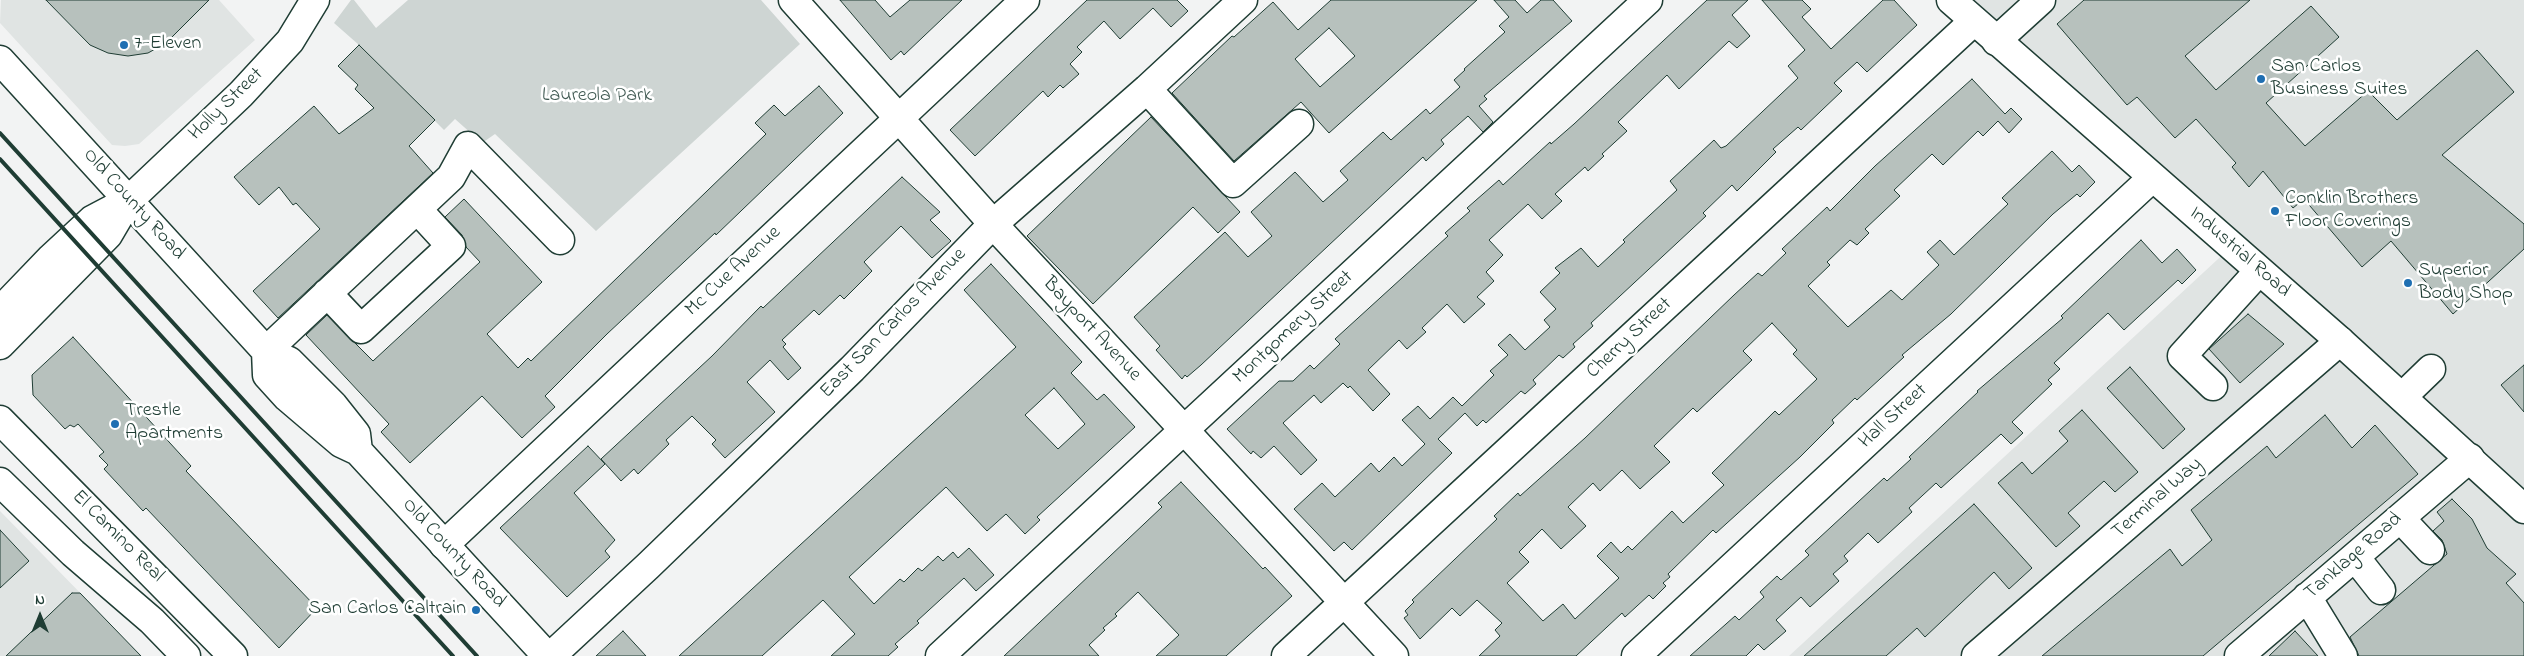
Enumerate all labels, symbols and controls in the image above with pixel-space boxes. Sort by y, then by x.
place label: 7-Eleven [134,33,201,57]
marker: 7-Eleven [118,39,130,51]
place label: San Carlos Business Suites [2271,56,2407,103]
street label: Holly Street [185,63,269,147]
marker: San Carlos Business Suites [2255,73,2267,85]
park label: Laureola Park [542,85,652,109]
street label: Old County Road [77,144,189,266]
place label: Conklin Brothers Floor Coverings [2285,188,2418,235]
street label: Industrial Road [2183,202,2295,304]
marker: Conklin Brothers Floor Coverings [2269,205,2281,217]
street label: Mc Cue Avenue [681,222,787,322]
street label: East San Carlos Avenue [816,244,972,404]
place label: Superior Body Shop [2418,260,2513,307]
street label: Montgomery Street [1229,266,1359,390]
street label: Bayport Avenue [1036,273,1146,387]
marker: Superior Body Shop [2402,277,2414,289]
street label: Cherry Street [1582,293,1678,385]
street label: Hall Street [1855,379,1933,455]
place label: Trestle Apartments [125,400,223,447]
marker: Trestle Apartments [109,418,121,430]
street label: Terminal Way [2108,453,2208,545]
street label: El Camino Real [66,486,168,588]
street label: Old County Road [396,494,510,614]
street label: Tanklage Road [2300,508,2408,606]
text: N [35,590,45,611]
north arrow [15,591,65,641]
place label: San Carlos Caltrain [308,598,466,622]
marker: San Carlos Caltrain [470,604,482,616]

